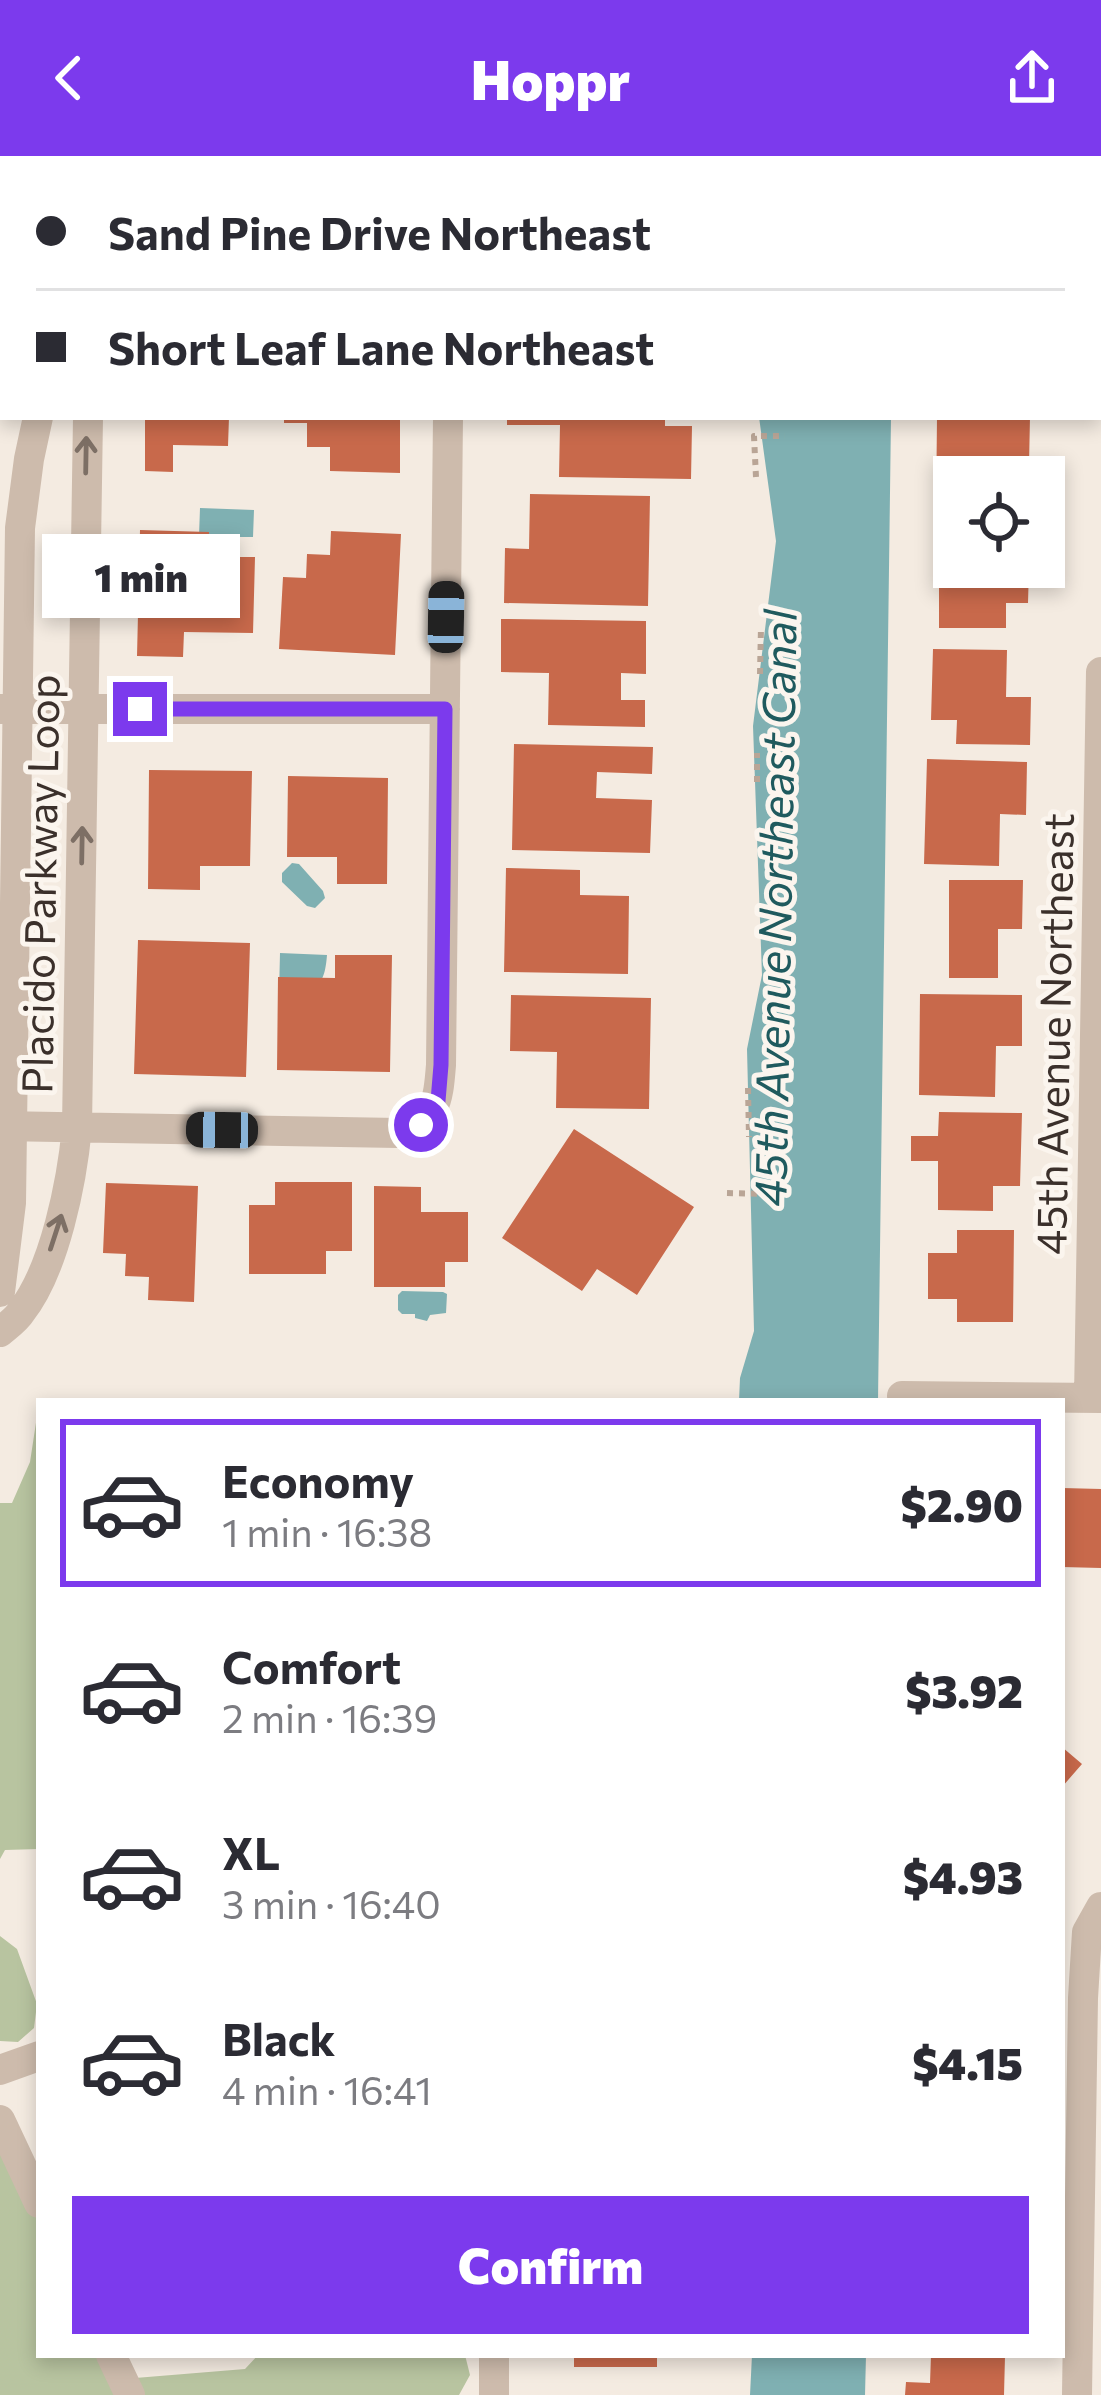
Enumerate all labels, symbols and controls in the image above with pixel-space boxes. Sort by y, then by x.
icon: back [36,45,102,111]
text: Hoppr [471,45,630,111]
icon: share [999,45,1065,111]
text: Sand Pine Drive Northeast [108,204,651,259]
text: Short Leaf Lane Northeast [108,319,654,374]
one-way arrow [74,436,97,475]
map controls [933,456,1065,588]
button: locate [933,456,1065,588]
callout: 1 min [41,535,239,619]
text: 1 min [94,552,188,600]
car [427,581,465,653]
water label: 45th Avenue Northeast Canal [740,608,806,1207]
street label: Placido Parkway Loop [9,674,69,1094]
route end [113,682,167,736]
street label: 45th Avenue Northeast [1023,813,1083,1255]
one-way arrow [71,826,93,865]
route start [394,1098,448,1152]
car [186,1111,258,1149]
one-way arrow [47,1214,69,1252]
icon: car [78,1449,186,1557]
text: Economy [222,1452,414,1507]
text: $2.90 [901,1476,1023,1531]
text: 1 min · 16:38 [222,1507,432,1555]
icon: car [78,1635,186,1743]
text: Comfort [222,1638,401,1693]
text: $3.92 [905,1662,1023,1717]
text: 2 min · 16:39 [222,1693,437,1741]
icon: car [78,1821,186,1929]
text: XL [222,1824,280,1879]
text: $4.93 [903,1848,1023,1903]
text: 3 min · 16:40 [222,1879,441,1927]
icon: car [78,2007,186,2115]
text: Black [222,2010,335,2065]
text: $4.15 [912,2034,1023,2089]
text: 4 min · 16:41 [222,2065,432,2113]
button: Confirm [72,2196,1029,2334]

